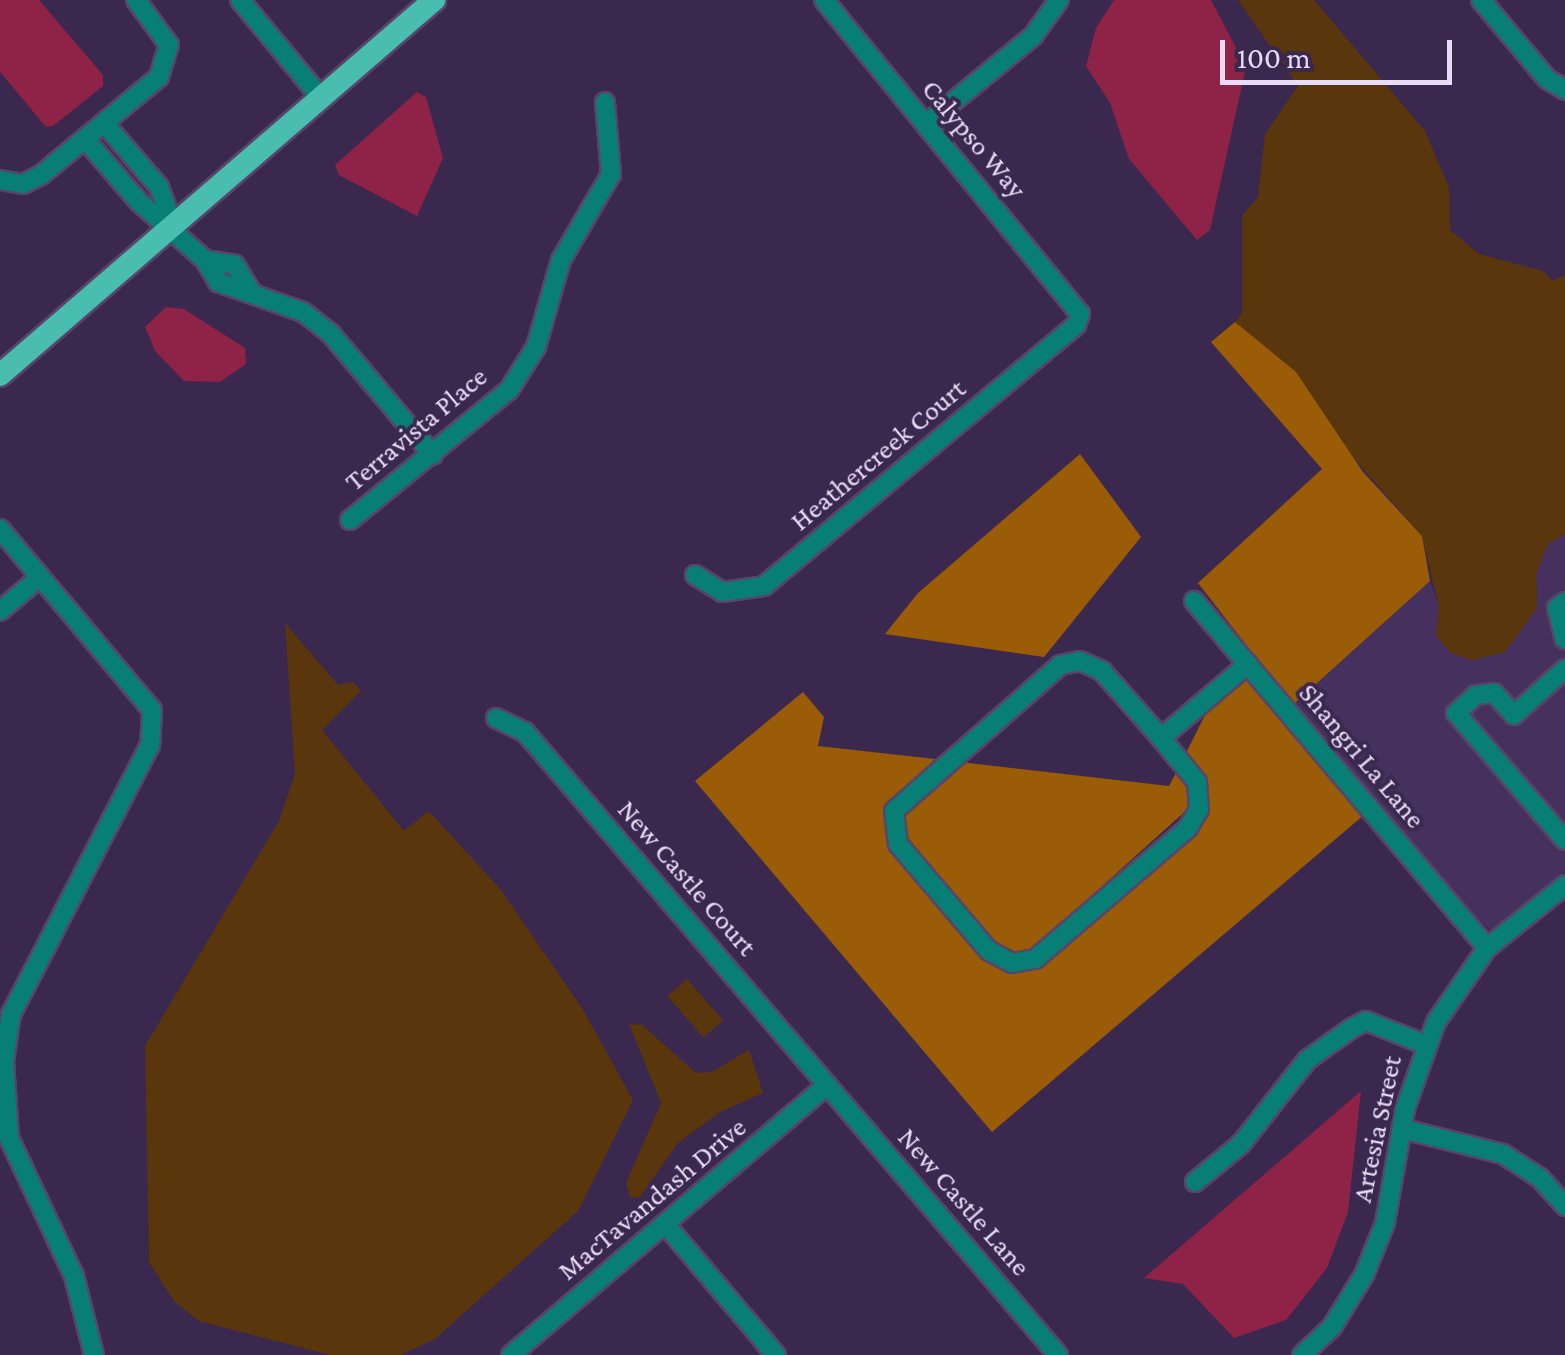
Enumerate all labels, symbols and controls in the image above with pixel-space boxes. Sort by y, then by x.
scale bar [1225,20,1458,82]
text: 100 m [1237,41,1311,74]
street label: Calypso Way [915,73,1033,205]
street label: Terravista Place [338,360,494,498]
street label: Heathercreek Court [784,372,972,538]
street label: Shangri La Lane [1292,677,1432,835]
street label: New Castle Court [610,793,764,963]
street label: Artesia Street [1345,1052,1409,1206]
street label: MacTavandash Drive [551,1110,753,1288]
street label: New Castle Lane [891,1121,1037,1283]

